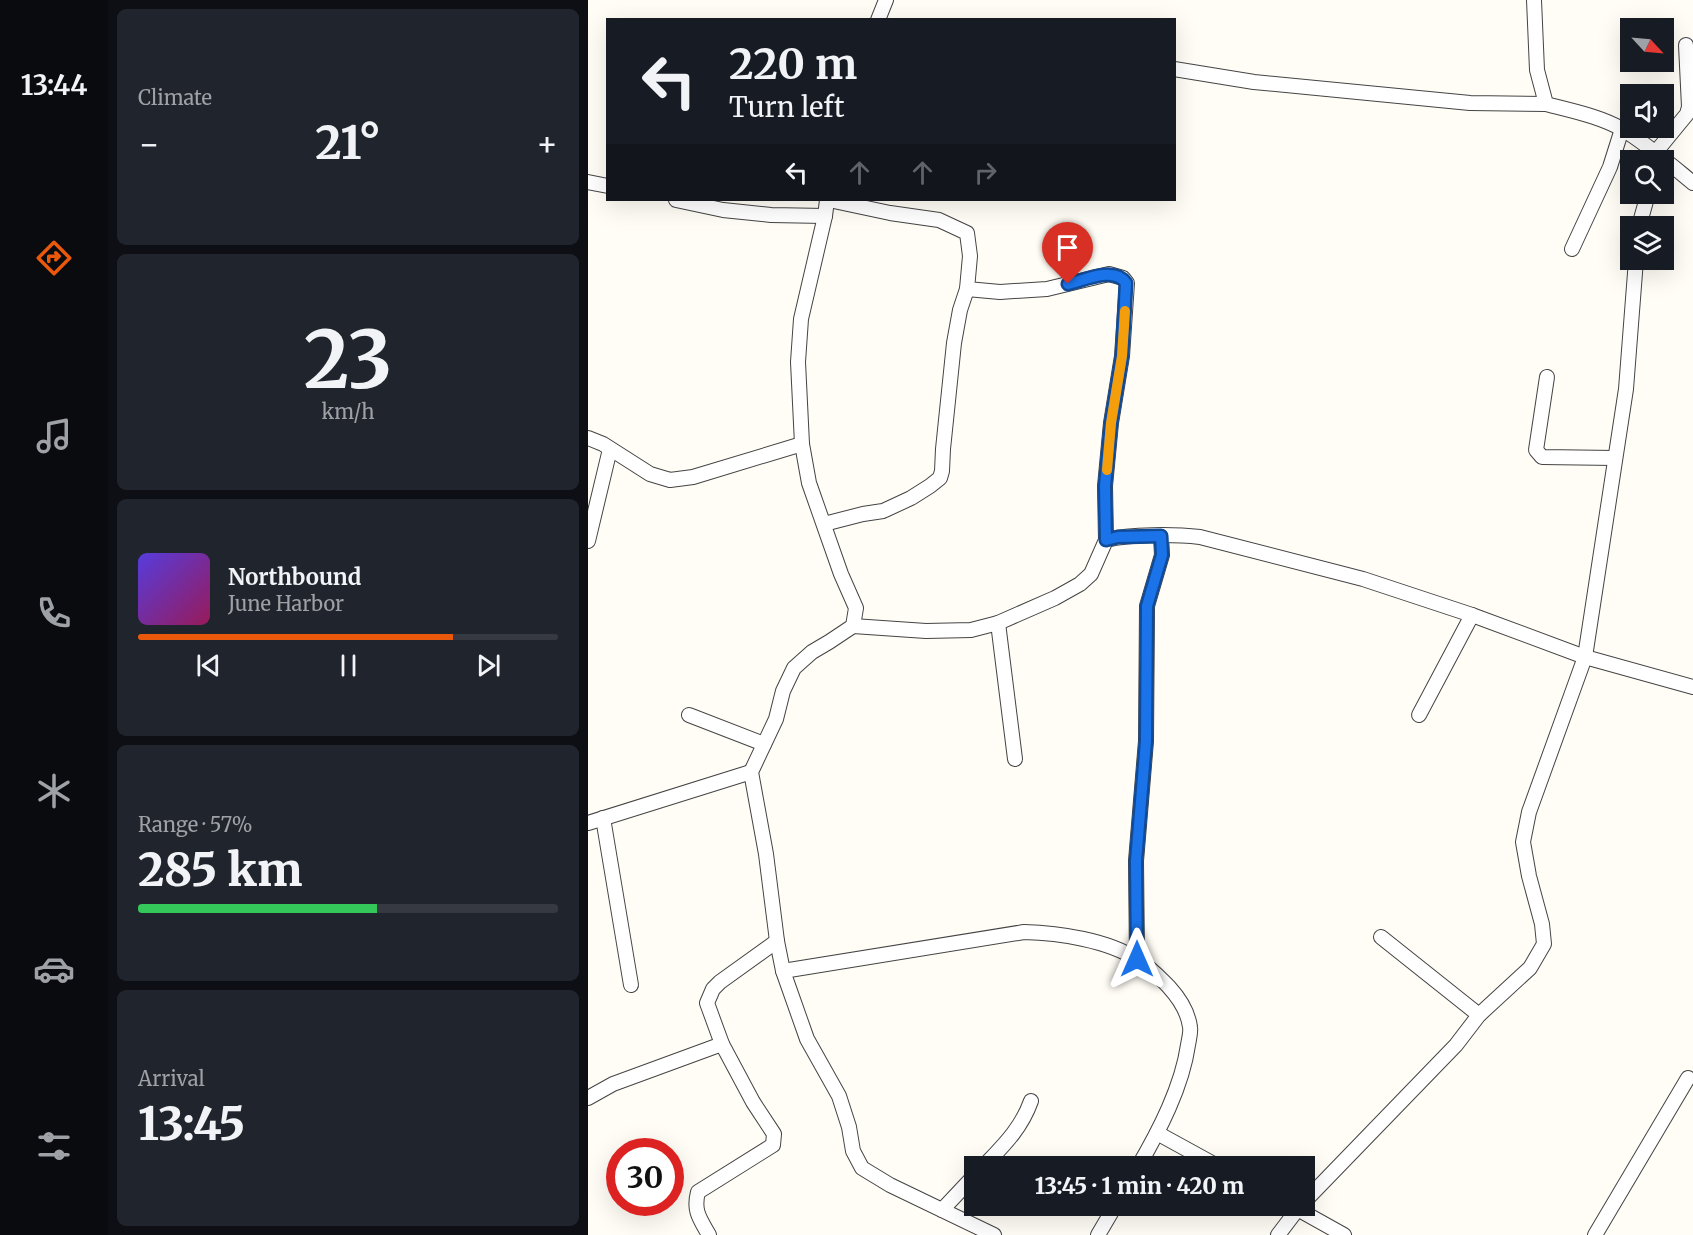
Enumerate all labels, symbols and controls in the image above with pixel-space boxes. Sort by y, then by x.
north arrow [1620,18,1674,72]
map controls [1620,18,1674,270]
text: 220 m [729,38,857,90]
icon: left [630,42,708,120]
text: 13:44 [21,68,87,102]
button: sound [1620,84,1674,138]
text: Climate [138,85,212,110]
text: Turn left [729,90,844,124]
text: 21° [315,115,381,171]
text: − [138,124,160,165]
text: + [536,124,558,165]
button: search [1620,150,1674,204]
icon: left [780,156,813,189]
icon: ahead [843,156,876,189]
icon: ahead [906,156,939,189]
icon: right [969,156,1002,189]
button: layers [1620,216,1674,270]
pin [1042,222,1093,284]
icon: arrive [1051,231,1084,264]
icon: directions [33,237,75,279]
text: 23 [304,311,392,409]
text: km/h [322,399,374,424]
icon: music [33,415,75,457]
text: Northbound [228,563,361,591]
text: June Harbor [228,591,344,616]
icon: phone [33,592,75,634]
icon: previous [192,649,225,682]
icon: pause [332,649,365,682]
icon: next [472,649,505,682]
icon: climate [33,770,75,812]
text: Range · 57% [138,812,252,837]
text: 285 km [138,842,302,898]
position arrow [1105,927,1169,991]
icon: car [33,948,75,990]
text: Arrival [138,1066,205,1091]
text: 13:45 [138,1096,245,1152]
icon: filters [33,1125,75,1167]
speed limit sign: 30 [606,1138,684,1216]
text: 13:45 · 1 min · 420 m [1035,1172,1244,1200]

